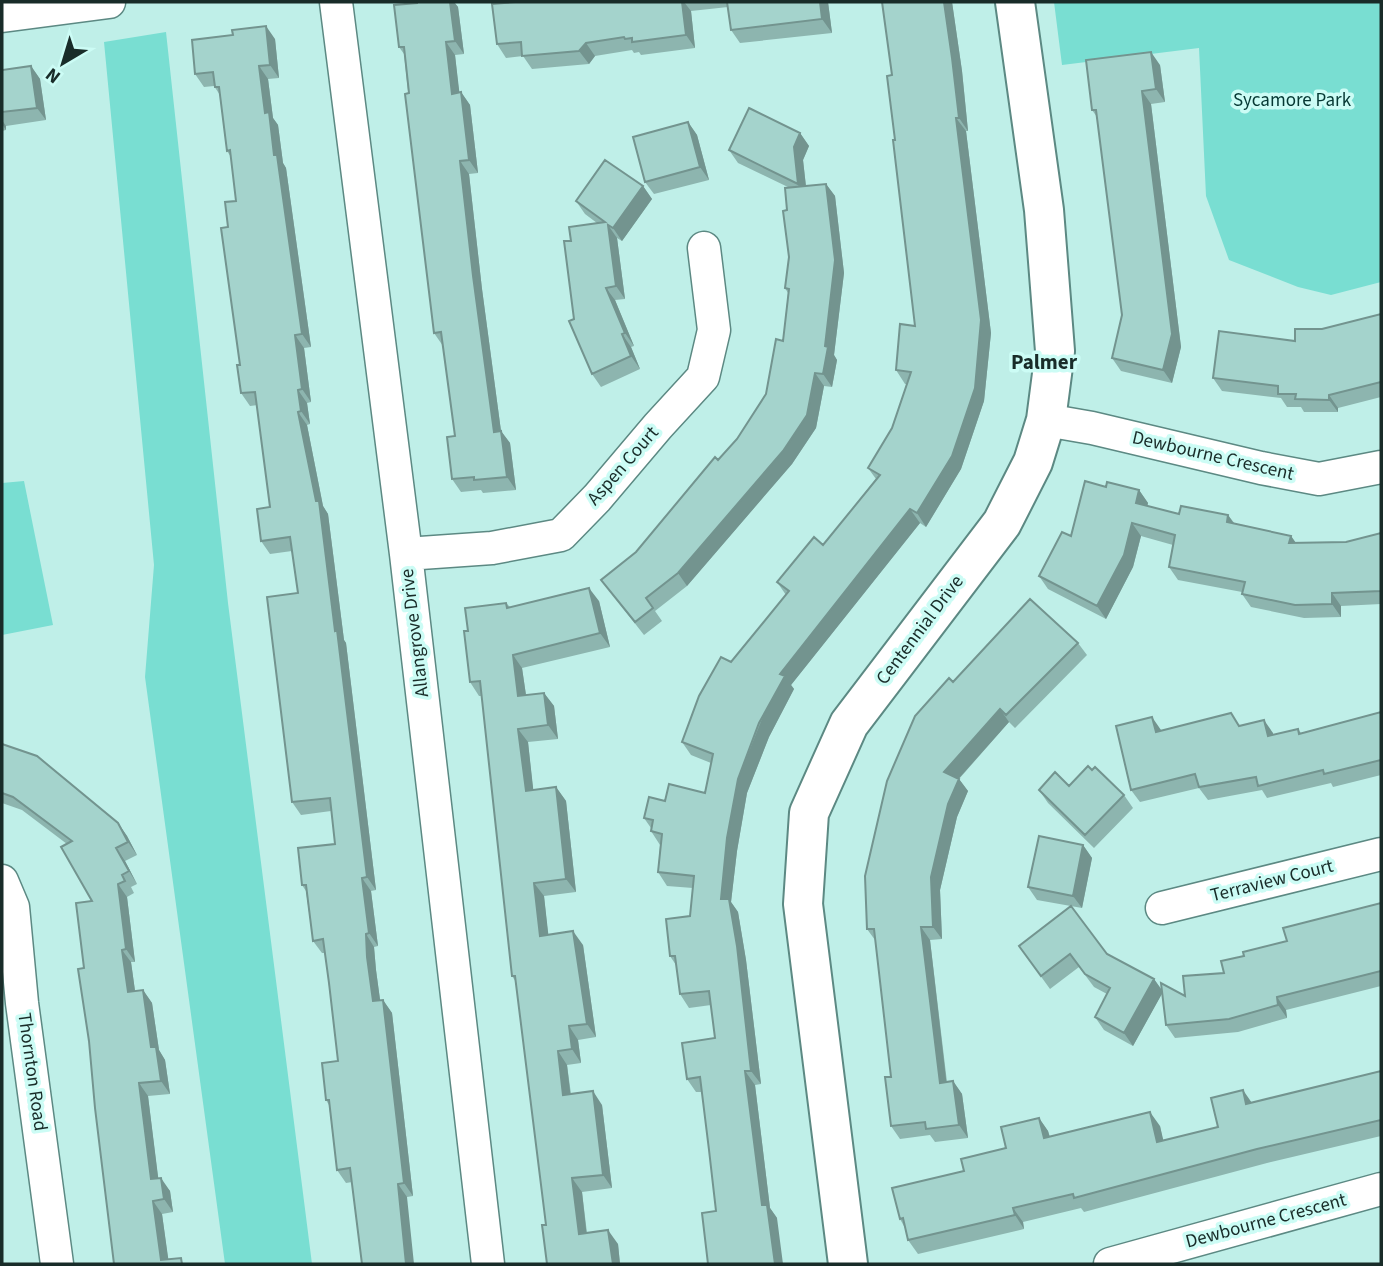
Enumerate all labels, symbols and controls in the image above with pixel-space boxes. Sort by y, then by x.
north arrow [28,28,98,98]
text: N [40,61,67,90]
park label: Sycamore Park [1233,87,1352,114]
district label: Palmer [1011,347,1078,377]
street label: Aspen Court [581,420,666,512]
street label: Dewbourne Crescent [1129,424,1297,488]
street label: Allangrove Drive [394,567,436,699]
street label: Centennial Drive [870,570,970,690]
street label: Terraview Court [1208,853,1337,909]
street label: Thornton Road [10,1011,54,1133]
street label: Dewbourne Crescent [1183,1186,1350,1255]

